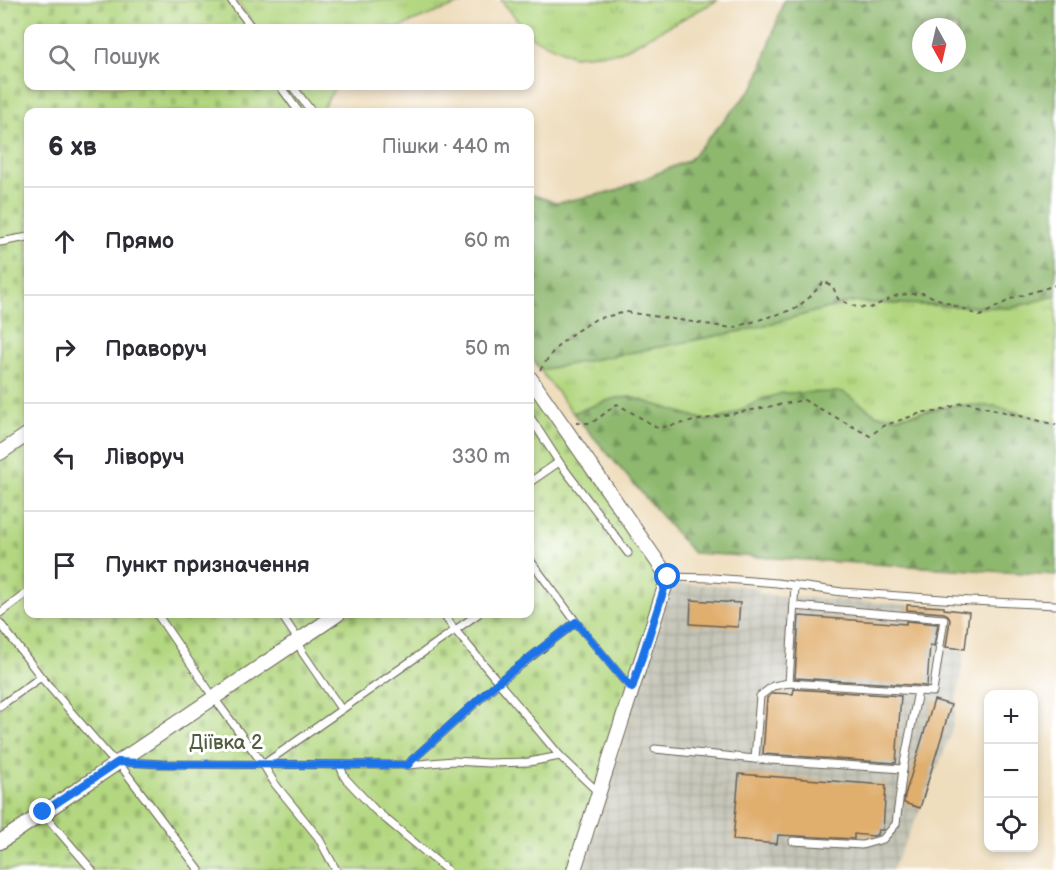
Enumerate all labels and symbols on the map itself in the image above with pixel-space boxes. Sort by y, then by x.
north arrow [912,18,966,72]
route start [654,563,680,589]
park label: Діївка 2 [189,731,263,755]
route end [29,798,55,824]

